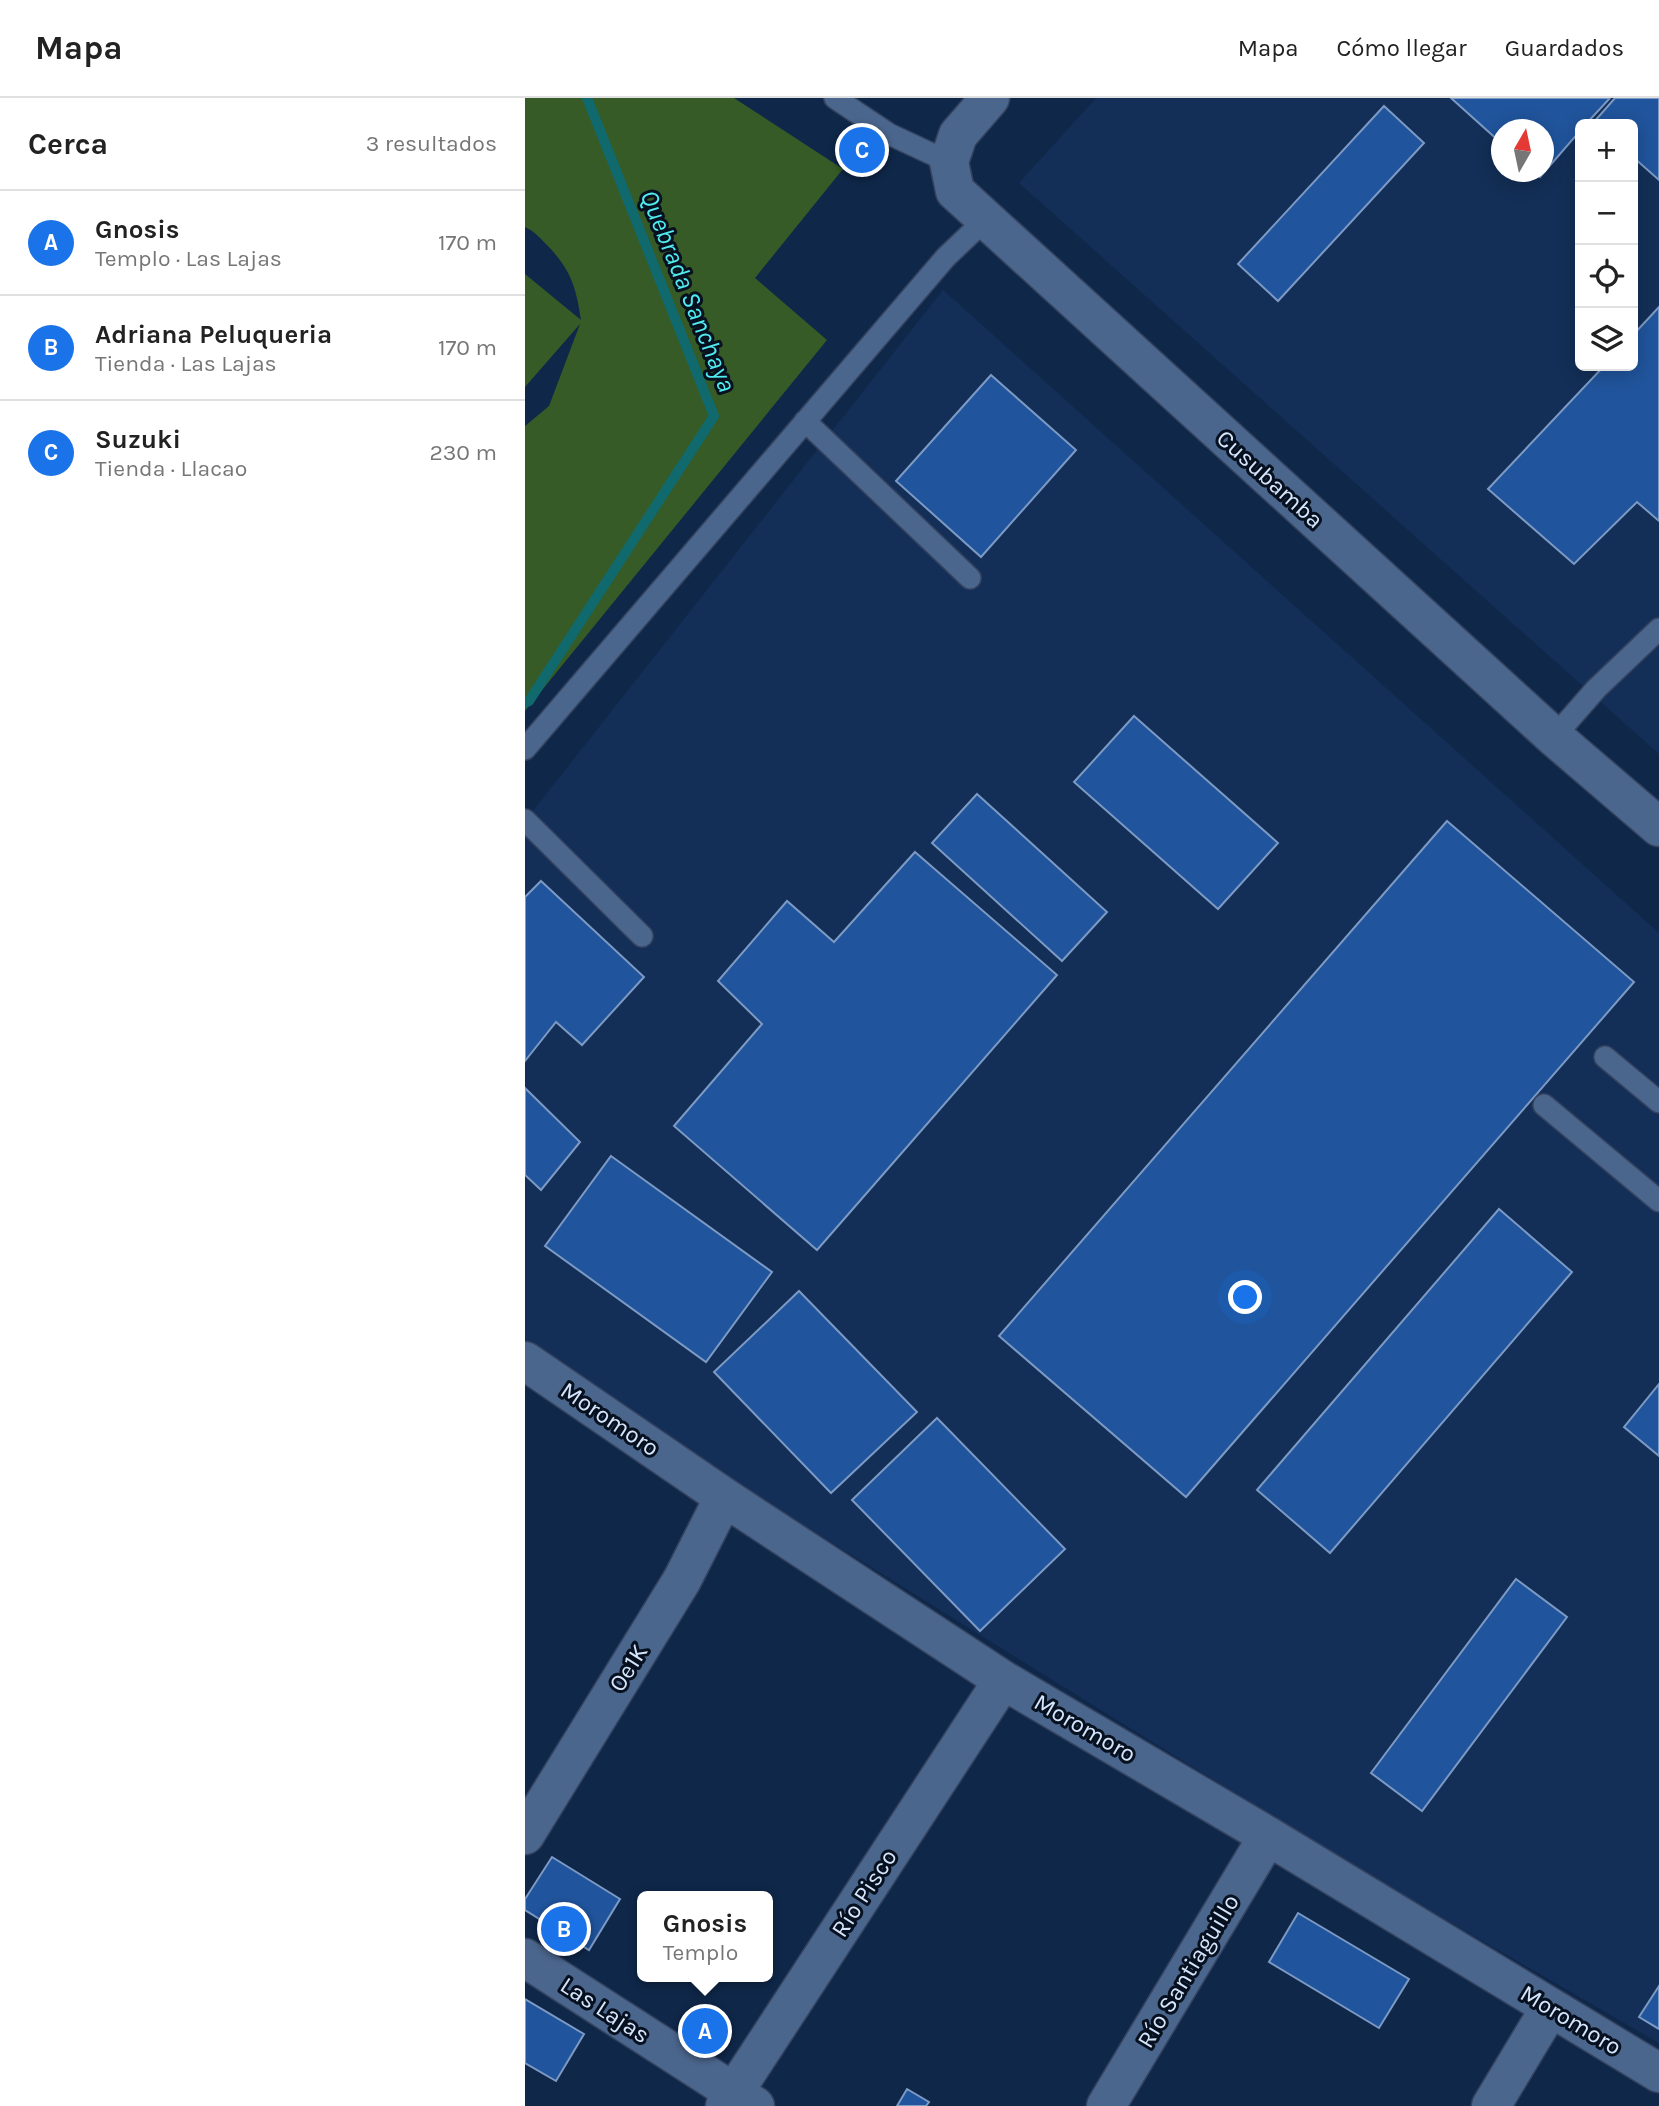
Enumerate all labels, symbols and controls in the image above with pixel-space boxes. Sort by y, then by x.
text: Mapa [35,29,123,67]
text: Mapa [1238,34,1298,62]
text: Cómo llegar [1336,34,1467,62]
text: Guardados [1505,34,1624,62]
north arrow [1491,119,1554,182]
map controls [1575,119,1638,371]
button: + [1575,119,1638,182]
pin: C [839,124,885,176]
text: Cerca [28,126,108,162]
text: 3 resultados [366,130,497,157]
button: − [1575,182,1638,245]
water label: Quebrada Sanchaya [633,186,743,396]
text: Gnosis [95,214,179,245]
text: A [44,229,58,256]
text: 170 m [438,229,497,256]
text: Templo · Las Lajas [95,245,282,272]
button: locate [1575,245,1638,308]
button: layers [1575,308,1638,371]
text: Adriana Peluqueria [95,319,332,350]
text: B [44,334,58,361]
text: 170 m [438,334,497,361]
text: Tienda · Las Lajas [95,350,277,377]
text: Suzuki [95,424,181,455]
street label: Cusubamba [1211,424,1329,534]
text: C [44,439,58,466]
text: 230 m [429,439,497,466]
text: Tienda · Llacao [95,455,247,482]
your location [1228,1280,1262,1314]
street label: Moromoro [555,1376,665,1462]
street label: Oe1K [603,1639,653,1697]
street label: Moromoro [1029,1688,1141,1768]
street label: Río Pisco [825,1844,903,1942]
street label: Río Santiaguillo [1131,1889,1245,2053]
popup [637,1891,773,1982]
pin: B [541,1903,587,1955]
text: Gnosis [663,1908,747,1939]
text: Templo [663,1939,738,1966]
street label: Las Lajas [555,1971,655,2049]
street label: Moromoro [1516,1979,1626,2061]
pin: A [682,2005,728,2057]

